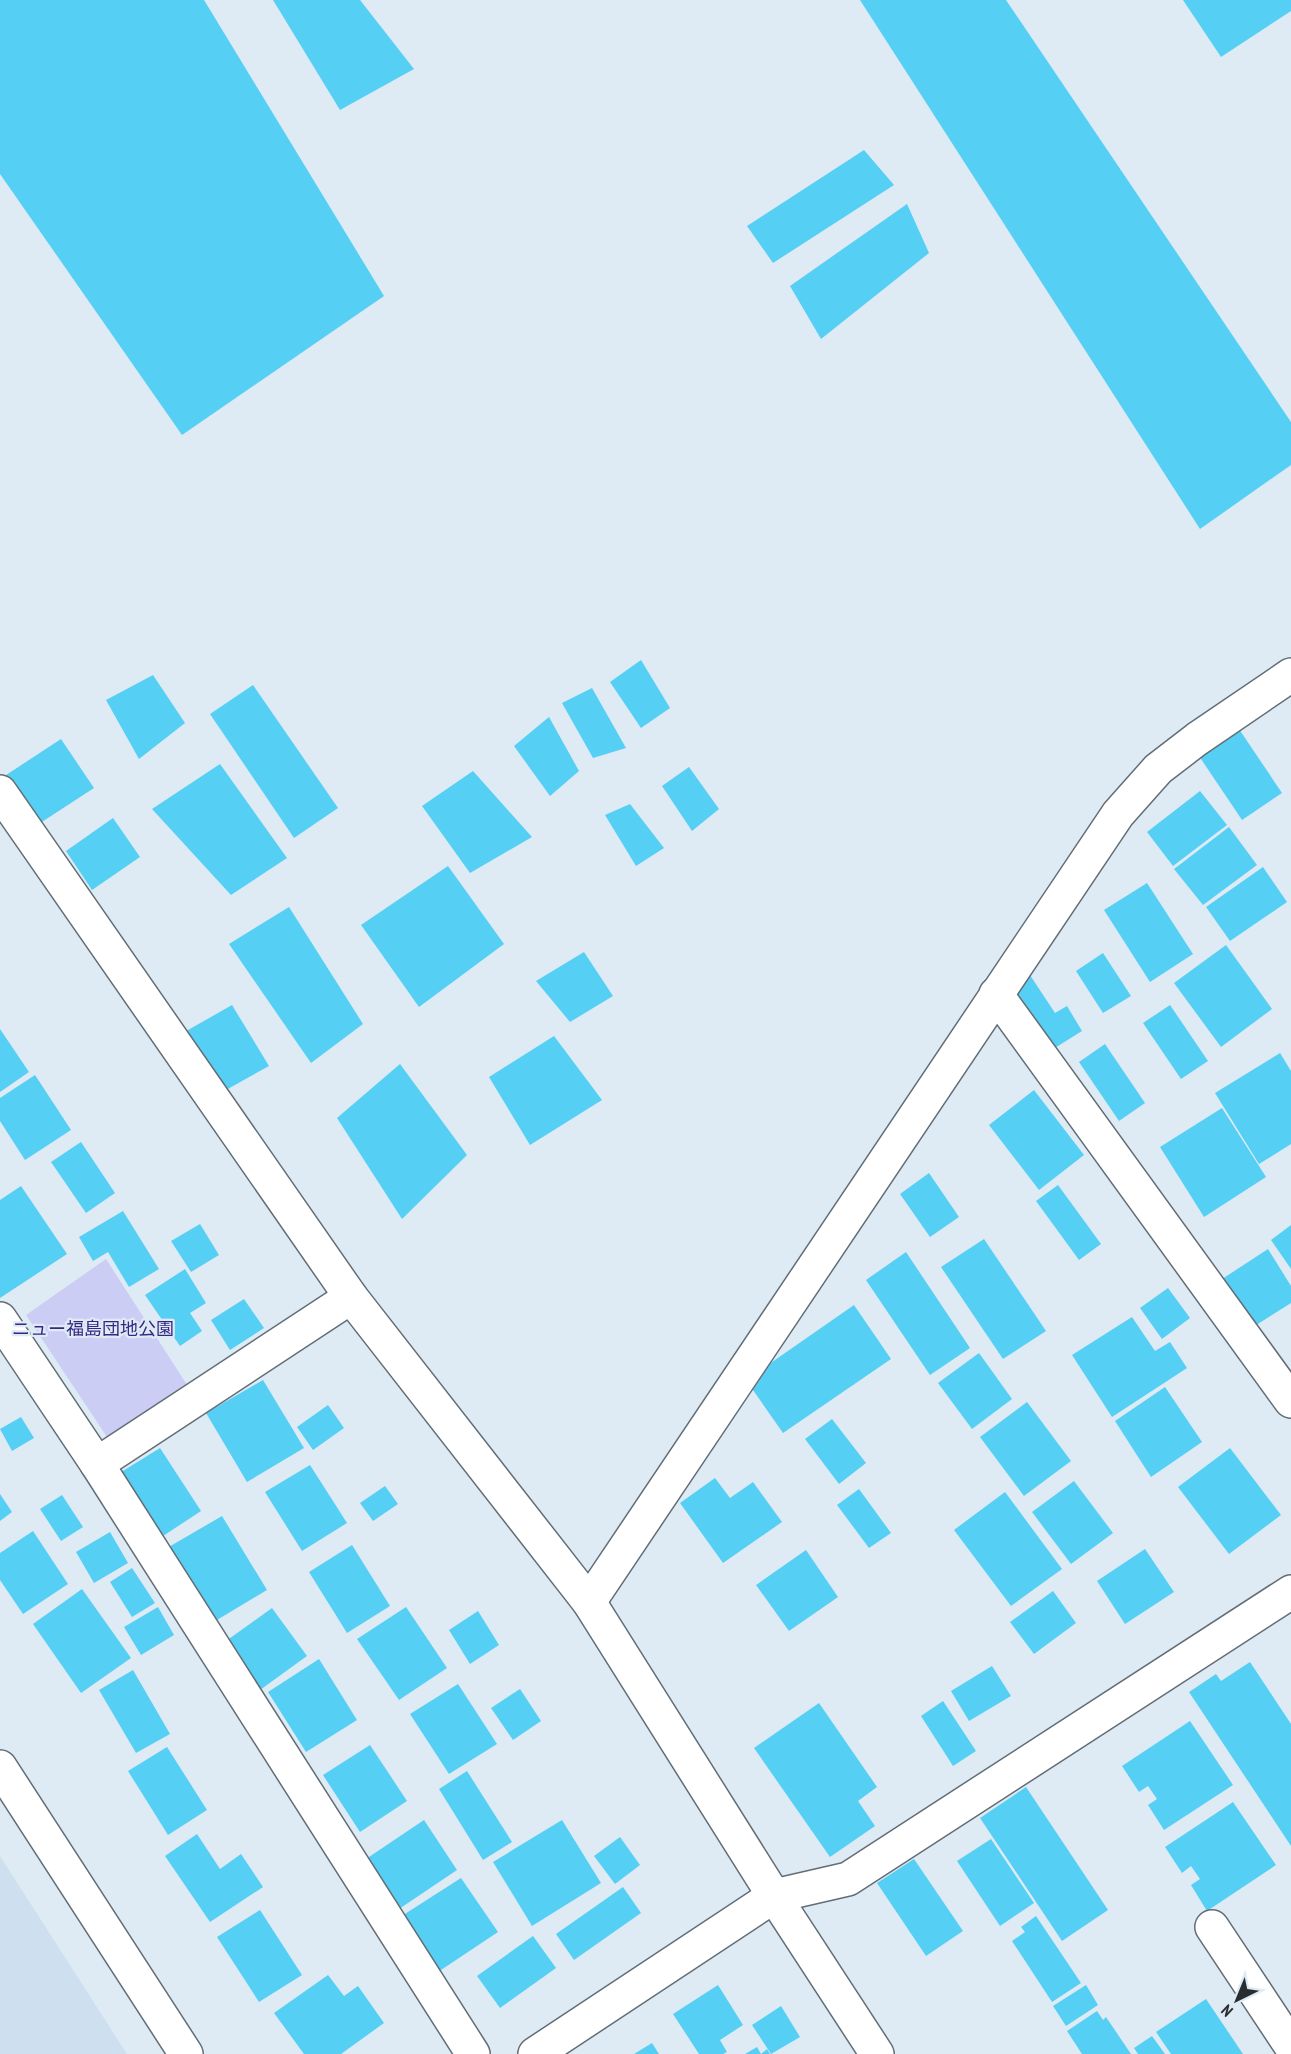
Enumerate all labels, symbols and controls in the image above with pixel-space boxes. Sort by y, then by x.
park label: ニュー福島団地公園 [12,1317,174,1340]
north arrow [1207,1970,1267,2030]
text: N [1217,2001,1237,2021]

